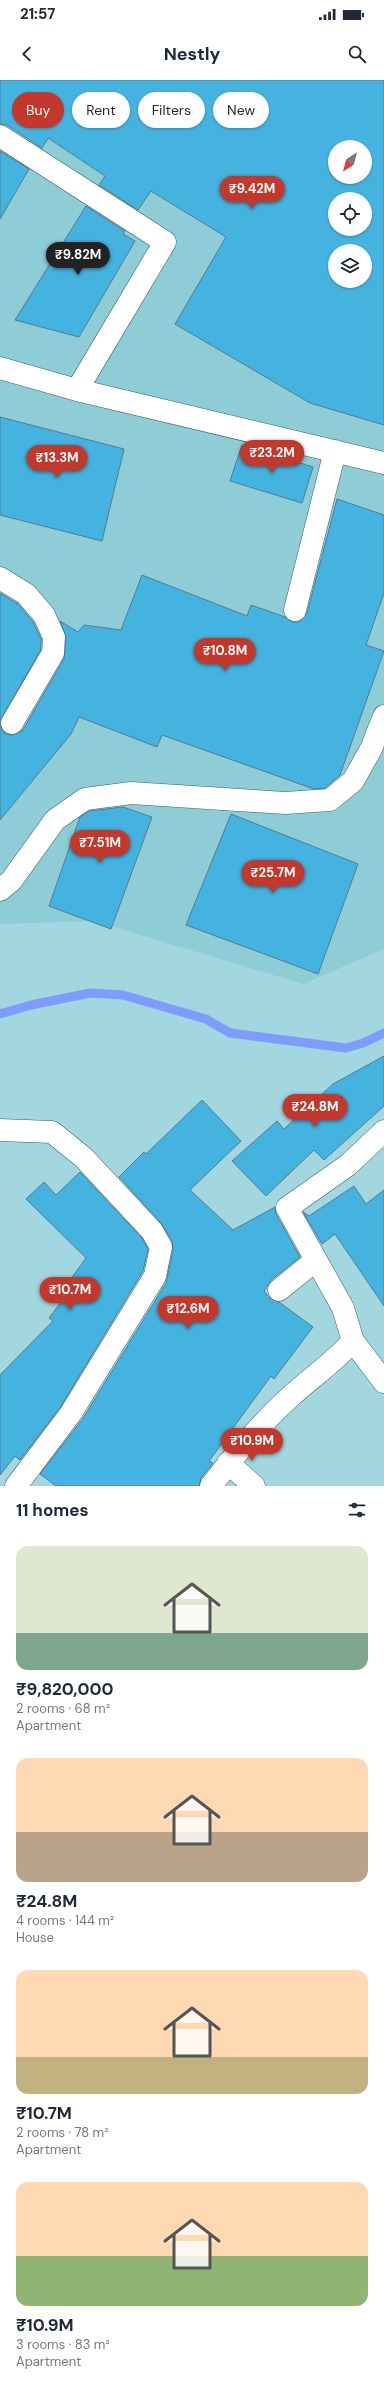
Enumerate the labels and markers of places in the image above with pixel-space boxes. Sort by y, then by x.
pin: ₹9.42M [219,176,285,210]
pin: ₹9.82M [45,242,111,276]
pin: ₹23.2M [239,440,305,474]
pin: ₹13.3M [24,445,90,479]
pin: ₹10.8M [192,638,258,672]
pin: ₹7.51M [67,830,133,864]
pin: ₹25.7M [240,860,306,894]
pin: ₹24.8M [282,1094,348,1128]
pin: ₹10.7M [37,1277,103,1311]
pin: ₹12.6M [155,1296,221,1330]
pin: ₹10.9M [219,1428,285,1462]

